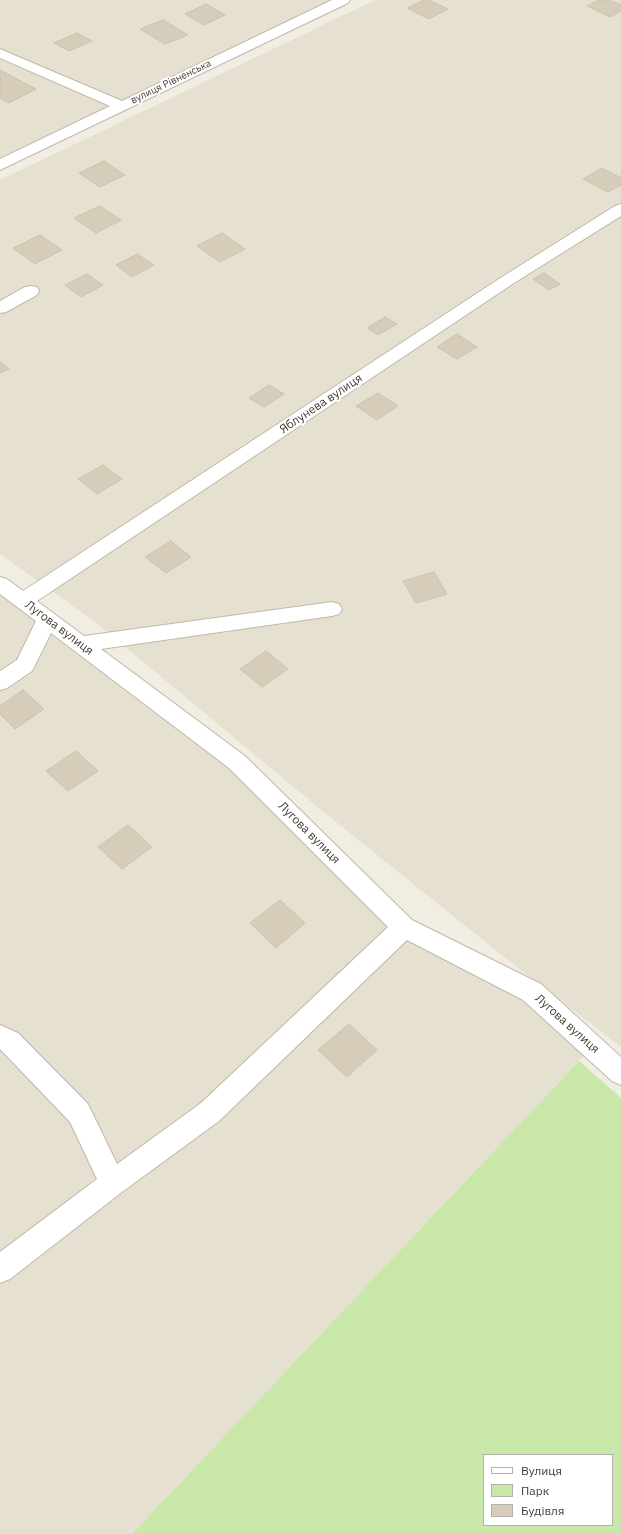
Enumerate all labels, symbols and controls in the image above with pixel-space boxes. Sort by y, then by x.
street label: вулиця Рівненська [129,57,213,107]
street label: Яблунева вулиця [277,371,365,437]
street label: Лугова вулиця [22,598,96,658]
street label: Лугова вулиця [275,799,343,867]
street label: Лугова вулиця [532,991,602,1057]
legend [483,1454,613,1526]
text: Вулиця [521,1463,562,1478]
text: Парк [521,1483,549,1498]
text: Будівля [521,1503,564,1518]

